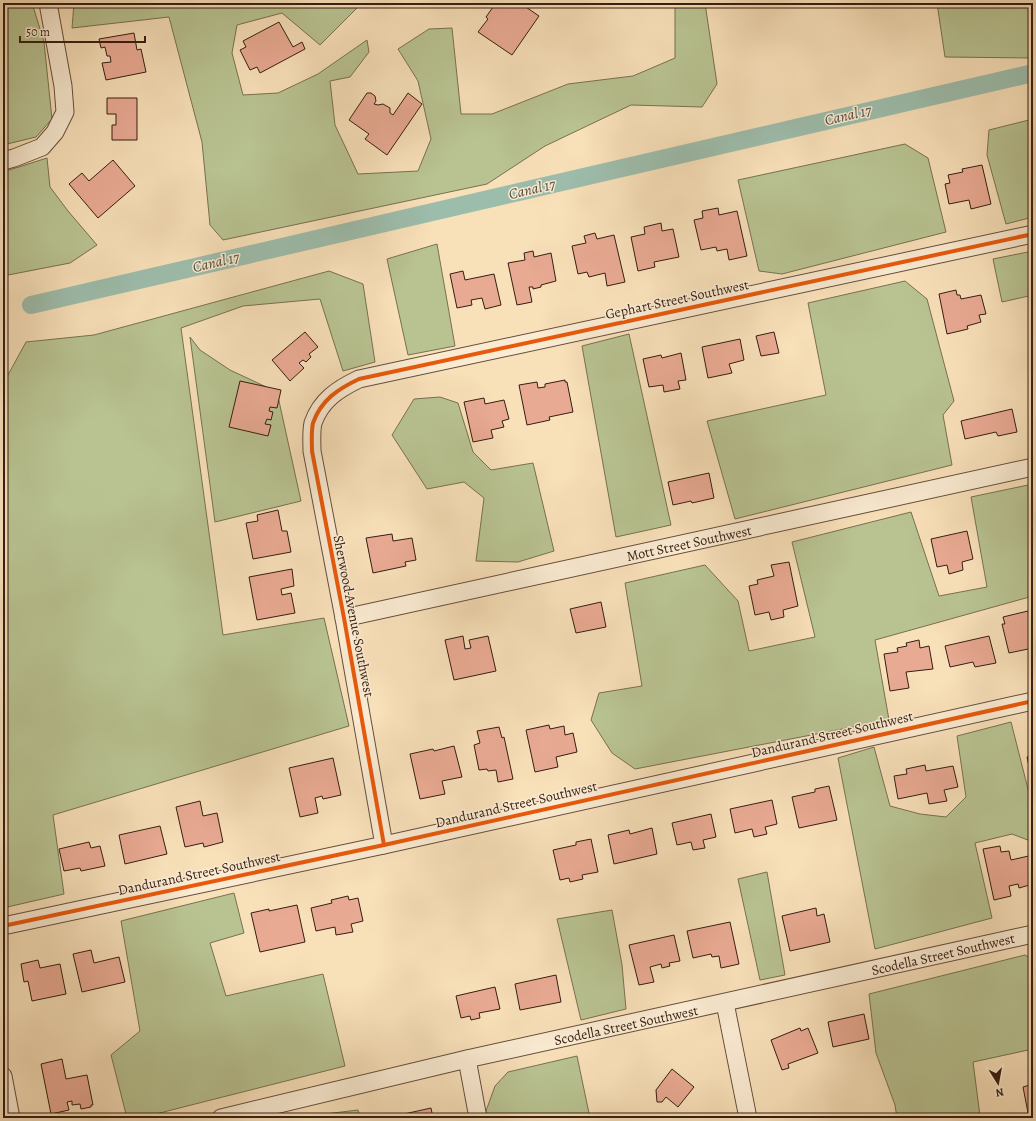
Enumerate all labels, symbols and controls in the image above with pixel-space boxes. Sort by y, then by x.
scale bar [20,18,145,44]
text: 50 m [26,24,50,40]
water label: Canal 17 [823,100,874,130]
water label: Canal 17 [507,174,558,204]
water label: Canal 17 [191,247,242,277]
street label: Gephart Street Southwest [604,275,751,324]
street label: Mott Street Southwest [625,521,754,566]
street label: Sherwood Avenue Southwest [328,533,379,699]
street label: Dandurand Street Southwest [749,707,915,762]
street label: Dandurand Street Southwest [433,777,599,832]
street label: Dandurand Street Southwest [116,847,282,900]
street label: Scodella Street Southwest [870,929,1017,980]
street label: Scodella Street Southwest [552,1001,700,1050]
north arrow [978,1063,1018,1103]
text: N [994,1084,1005,1100]

